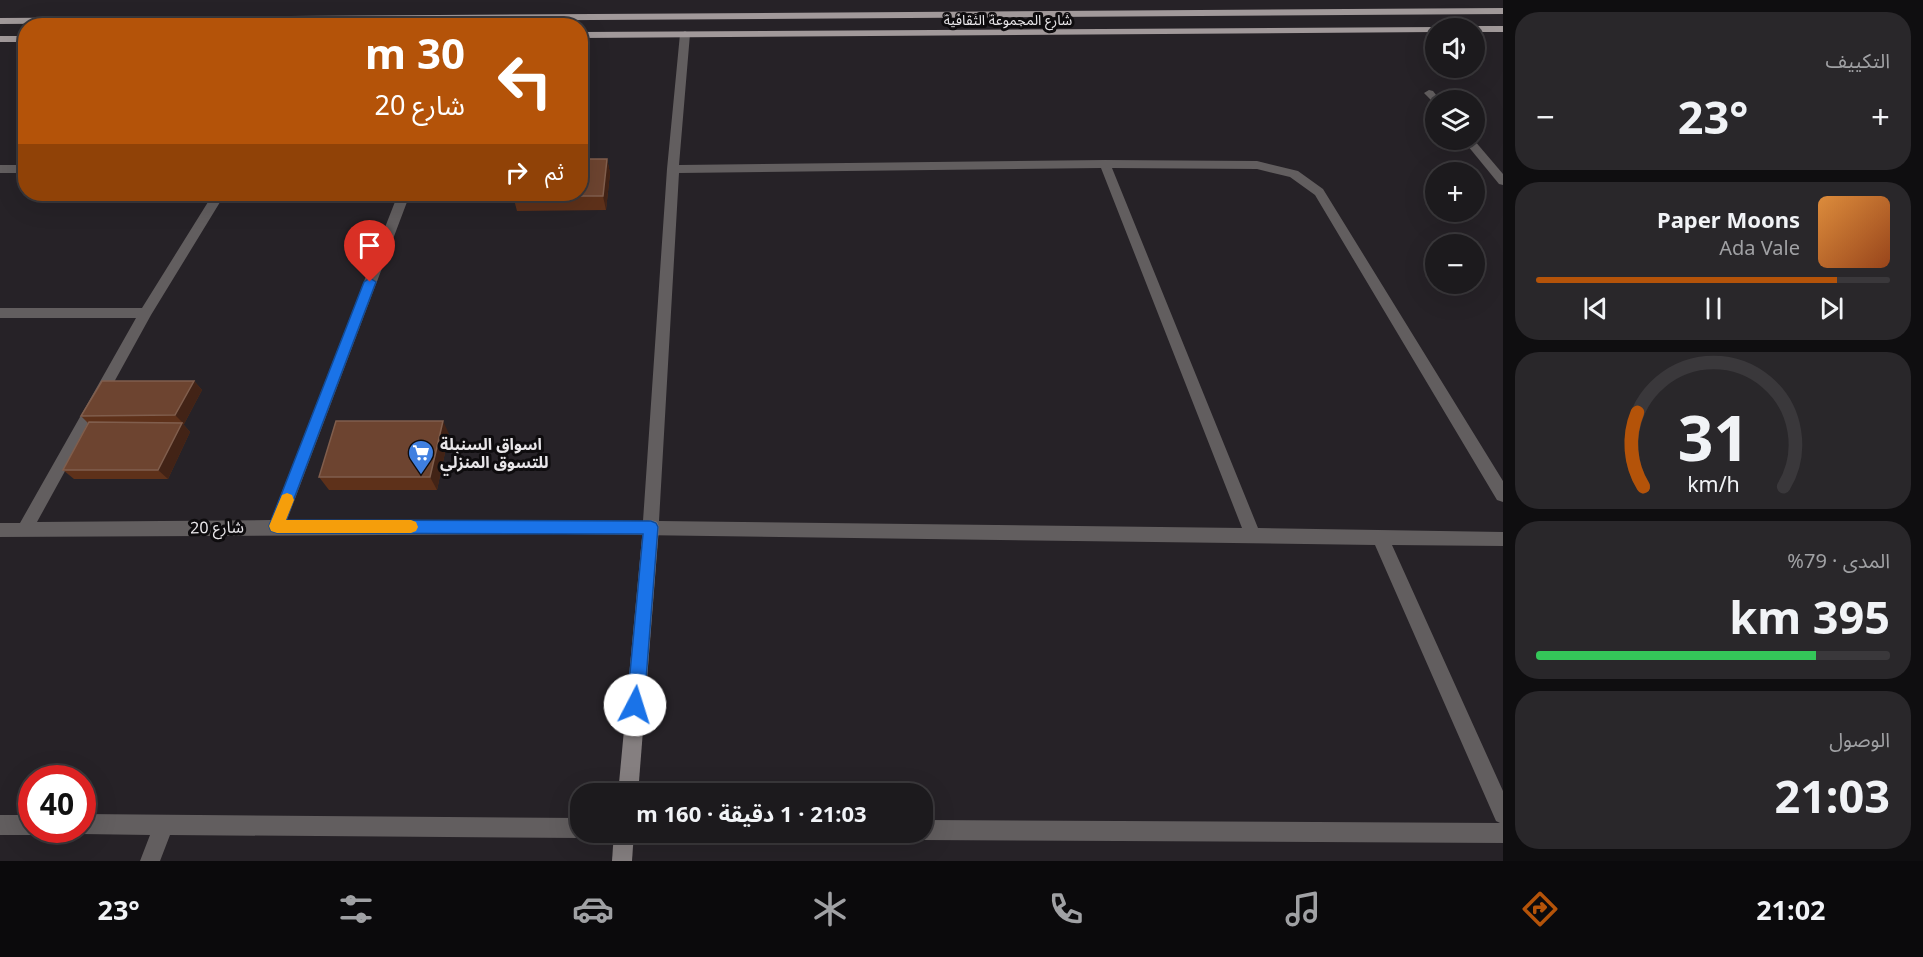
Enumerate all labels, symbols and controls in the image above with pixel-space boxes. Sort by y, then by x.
street label: شارع المجموعة الثقافية [944,10,1072,31]
map controls [1425,18,1485,294]
button: sound [1425,18,1485,78]
text: 30 m [365,24,465,81]
icon: left [486,42,564,120]
text: التكييف [1826,47,1890,74]
text: شارع 20 [374,86,465,123]
text: 23° [1678,86,1748,147]
button: layers [1425,90,1485,150]
text: − [1536,94,1555,139]
text: + [1871,94,1890,139]
icon: right [500,156,533,189]
text: ثم [545,156,564,186]
button: + [1425,162,1485,222]
text: Paper Moons [1657,204,1800,234]
pin [344,220,395,282]
icon: arrive [353,229,386,262]
button: − [1425,234,1485,294]
text: Ada Vale [1719,234,1800,261]
icon: previous [1579,292,1612,325]
icon: pause [1697,292,1730,325]
icon: next [1815,292,1848,325]
text: 31 [1677,395,1749,480]
place label: اسواق السنبلة للتسوق المنزلي [440,433,549,476]
supermarket icon: اسواق السنبلة للتسوق المنزلي [406,438,436,476]
text: km/h [1687,470,1739,499]
street label: شارع 20 [190,516,244,540]
text: المدى · 79% [1787,547,1890,574]
text: 395 km [1729,586,1890,647]
position arrow [603,673,667,737]
text: الوصول [1829,726,1890,753]
speed limit sign: 40 [18,765,96,843]
text: 21:03 [1774,765,1890,826]
text: 21:03 · 1 دقيقة · 160 m [636,798,867,828]
icon: filters [335,888,377,930]
icon: car [572,888,614,930]
icon: climate [809,888,851,930]
icon: phone [1045,888,1087,930]
icon: music [1282,888,1324,930]
icon: directions [1519,888,1561,930]
text: 23° [97,891,140,928]
text: 21:02 [1756,891,1826,928]

